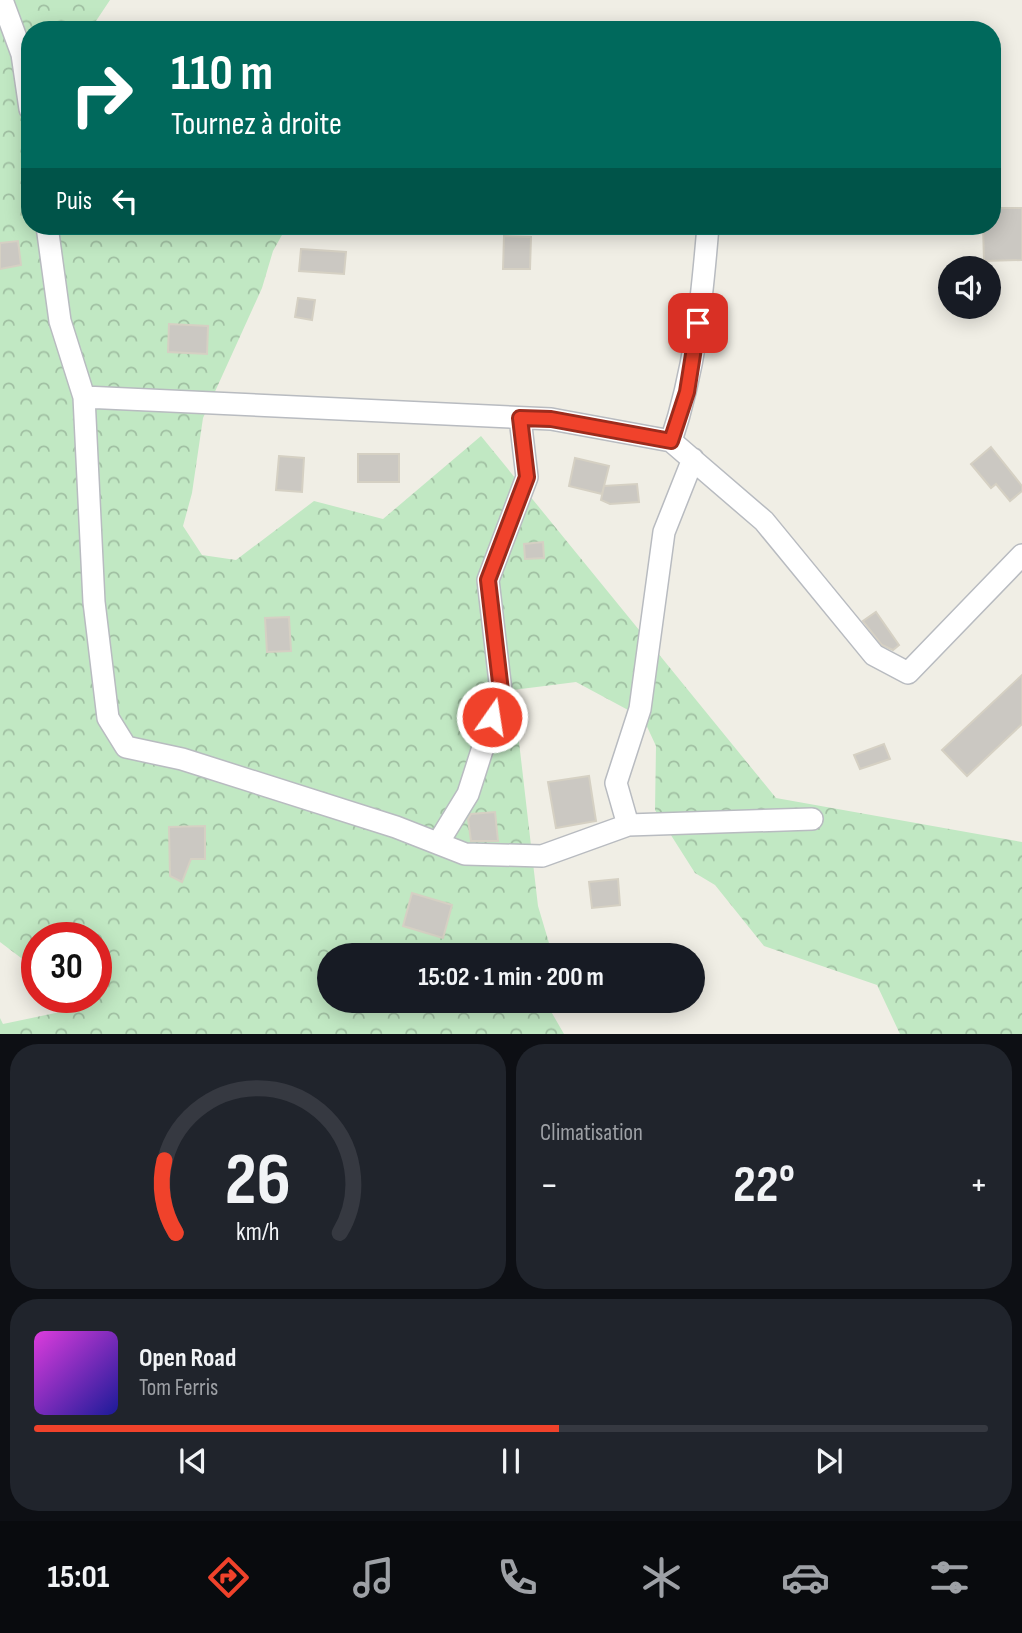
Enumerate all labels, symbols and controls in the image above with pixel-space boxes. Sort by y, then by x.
text: 110 m [171,45,273,104]
icon: right [56,49,147,140]
text: Tournez à droite [171,105,342,144]
icon: left [106,182,144,220]
text: Puis [56,186,92,217]
map controls [938,256,1001,319]
button: sound [938,256,1001,319]
pin [668,293,728,353]
icon: arrive [679,304,717,342]
position arrow [455,680,529,754]
speed limit sign: 30 [21,922,112,1013]
text: 15:02 · 1 min · 200 m [418,962,604,993]
text: Climatisation [540,1119,643,1147]
text: 26 [225,1137,291,1225]
text: 22° [733,1154,795,1217]
text: − [540,1163,559,1208]
text: + [969,1163,988,1208]
text: km/h [236,1216,280,1247]
text: Open Road [139,1343,236,1374]
text: Tom Ferris [139,1374,218,1402]
icon: previous [174,1442,212,1480]
icon: pause [492,1442,530,1480]
icon: next [810,1442,848,1480]
icon: directions [204,1553,253,1602]
icon: music [349,1553,398,1602]
icon: phone [493,1553,542,1602]
icon: climate [637,1553,686,1602]
icon: car [781,1553,830,1602]
icon: filters [925,1553,974,1602]
text: 15:01 [48,1558,109,1597]

